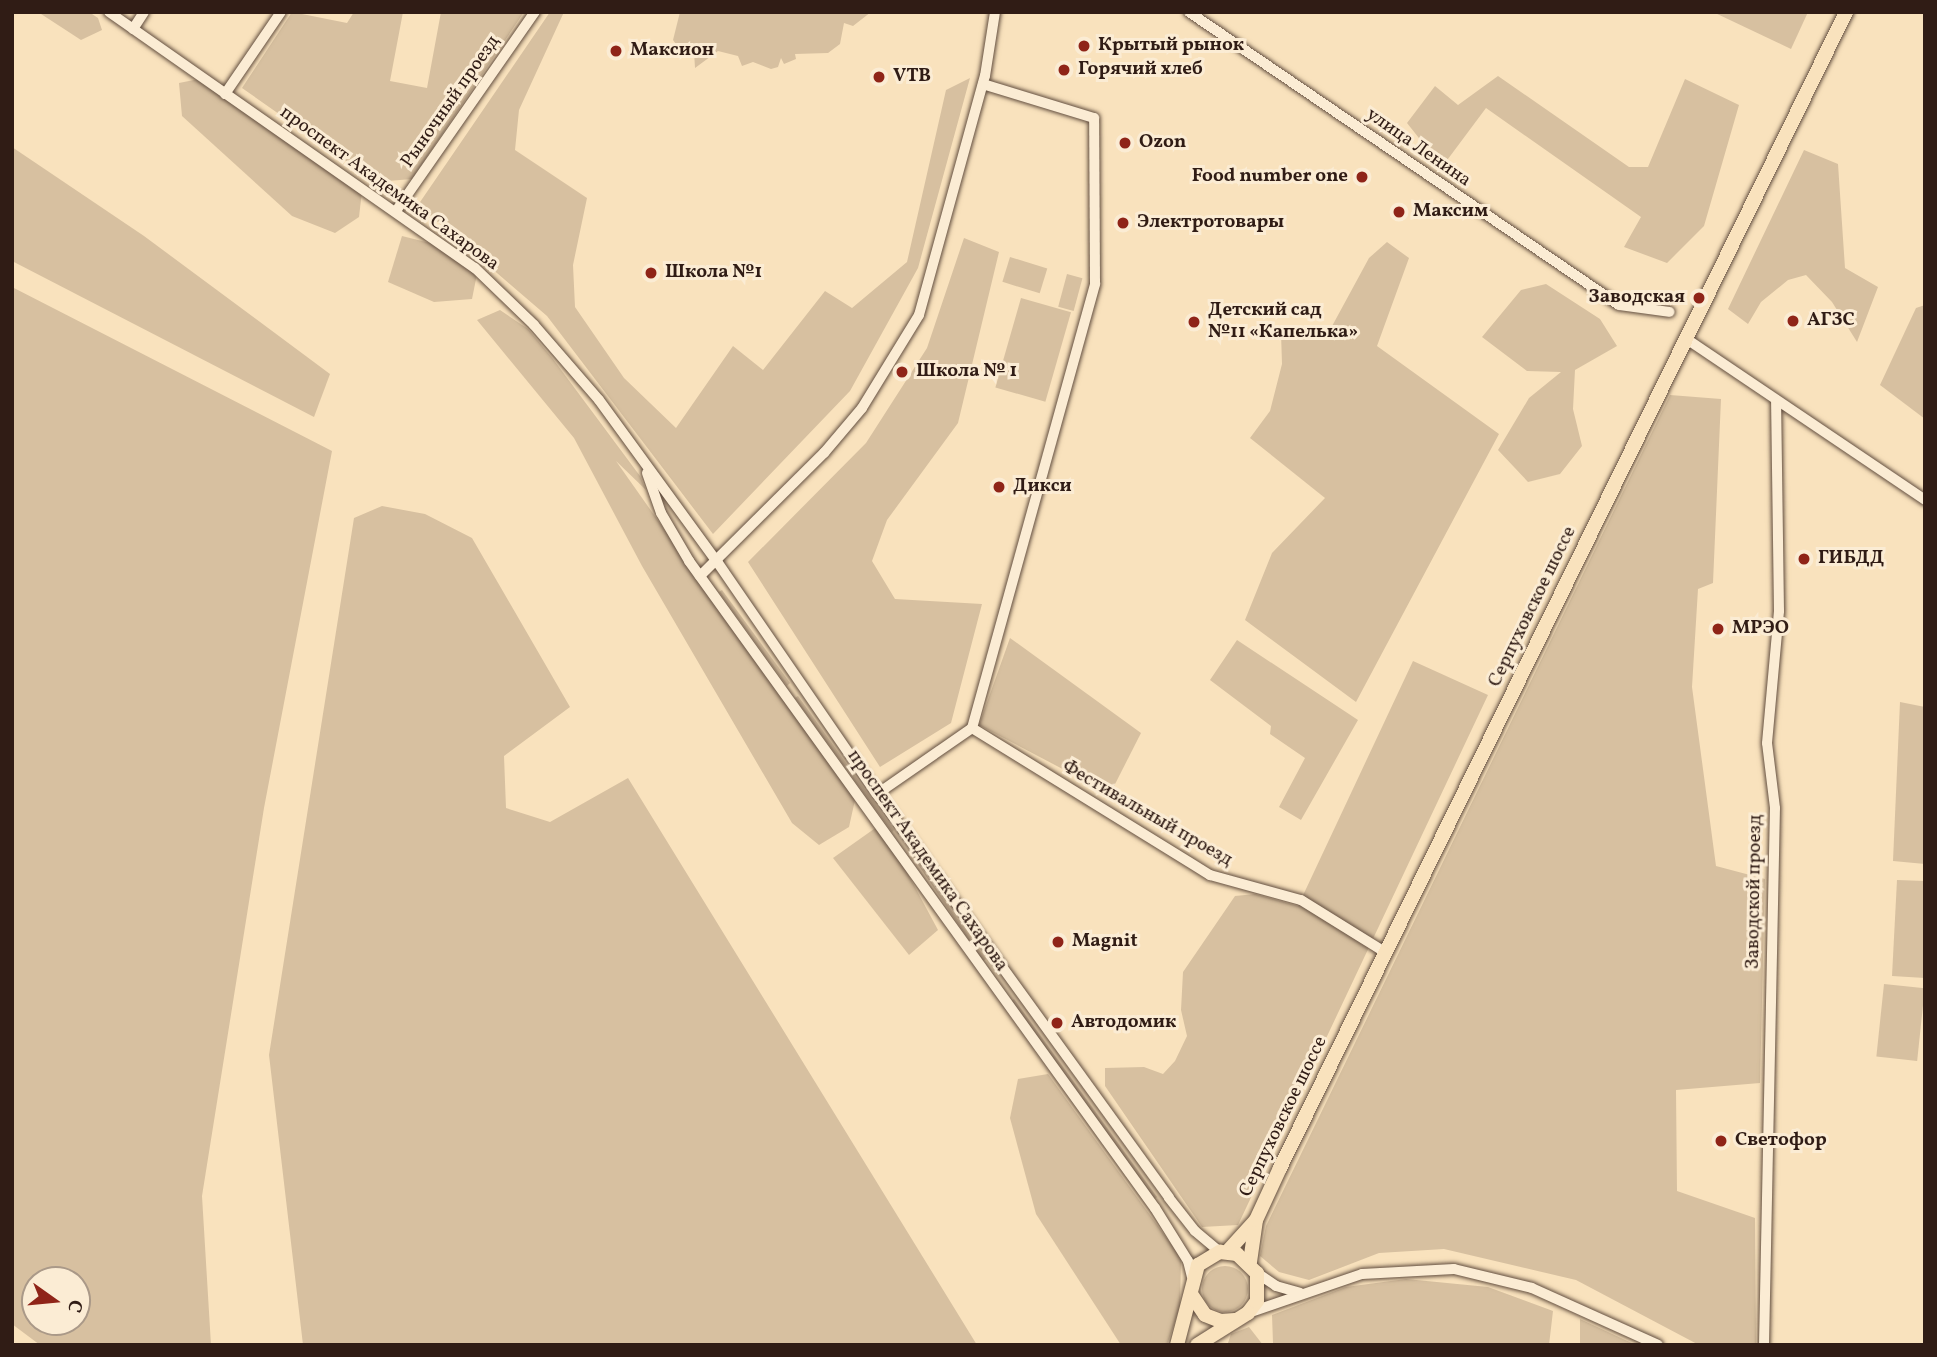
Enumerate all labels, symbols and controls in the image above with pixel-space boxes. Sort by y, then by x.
street label: Рыночный проезд [397,31,505,173]
place label: Крытый рынок [1098,35,1244,57]
marker: Крытый рынок [1076,38,1092,54]
place label: Максион [630,40,714,62]
marker: Максион [608,43,624,59]
place label: Горячий хлеб [1078,59,1203,81]
marker: Горячий хлеб [1056,62,1072,78]
place label: VTB [893,66,931,88]
marker: VTB [871,69,887,85]
street label: проспект Академика Сахарова [275,102,503,276]
street label: улица Ленина [1361,103,1475,193]
place label: Ozon [1139,132,1186,154]
marker: Ozon [1117,135,1133,151]
place label: Food number one [1192,166,1348,188]
marker: Food number one [1354,169,1370,185]
place label: Максим [1413,201,1488,223]
marker: Максим [1391,204,1407,220]
place label: Электротовары [1137,212,1284,234]
marker: Электротовары [1115,215,1131,231]
place label: Школа №1 [665,262,762,284]
marker: Школа №1 [643,265,659,281]
place label: Заводская [1589,287,1685,309]
marker: Заводская [1691,290,1707,306]
place label: Детский сад №11 «Капелька» [1208,300,1358,344]
place label: АГЗС [1807,310,1855,332]
marker: АГЗС [1785,313,1801,329]
marker: Детский сад №11 «Капелька» [1186,314,1202,330]
place label: Школа № 1 [916,361,1017,383]
marker: Школа № 1 [894,364,910,380]
place label: Дикси [1013,476,1072,498]
marker: Дикси [991,479,1007,495]
street label: Серпуховское шоссе [1484,523,1582,691]
place label: ГИБДД [1818,548,1884,570]
marker: ГИБДД [1796,551,1812,567]
place label: МРЭО [1732,618,1789,640]
marker: МРЭО [1710,621,1726,637]
street label: проспект Академика Сахарова [842,746,1012,976]
street label: Фестивальный проезд [1058,756,1236,872]
street label: Заводской проезд [1742,814,1768,970]
place label: Magnit [1072,931,1138,953]
marker: Magnit [1050,934,1066,950]
place label: Автодомик [1071,1012,1176,1034]
marker: Автодомик [1049,1015,1065,1031]
street label: Серпуховское шоссе [1235,1033,1333,1201]
place label: Светофор [1735,1130,1827,1152]
marker: Светофор [1713,1133,1729,1149]
north arrow [21,1266,91,1336]
text: С [60,1297,88,1315]

